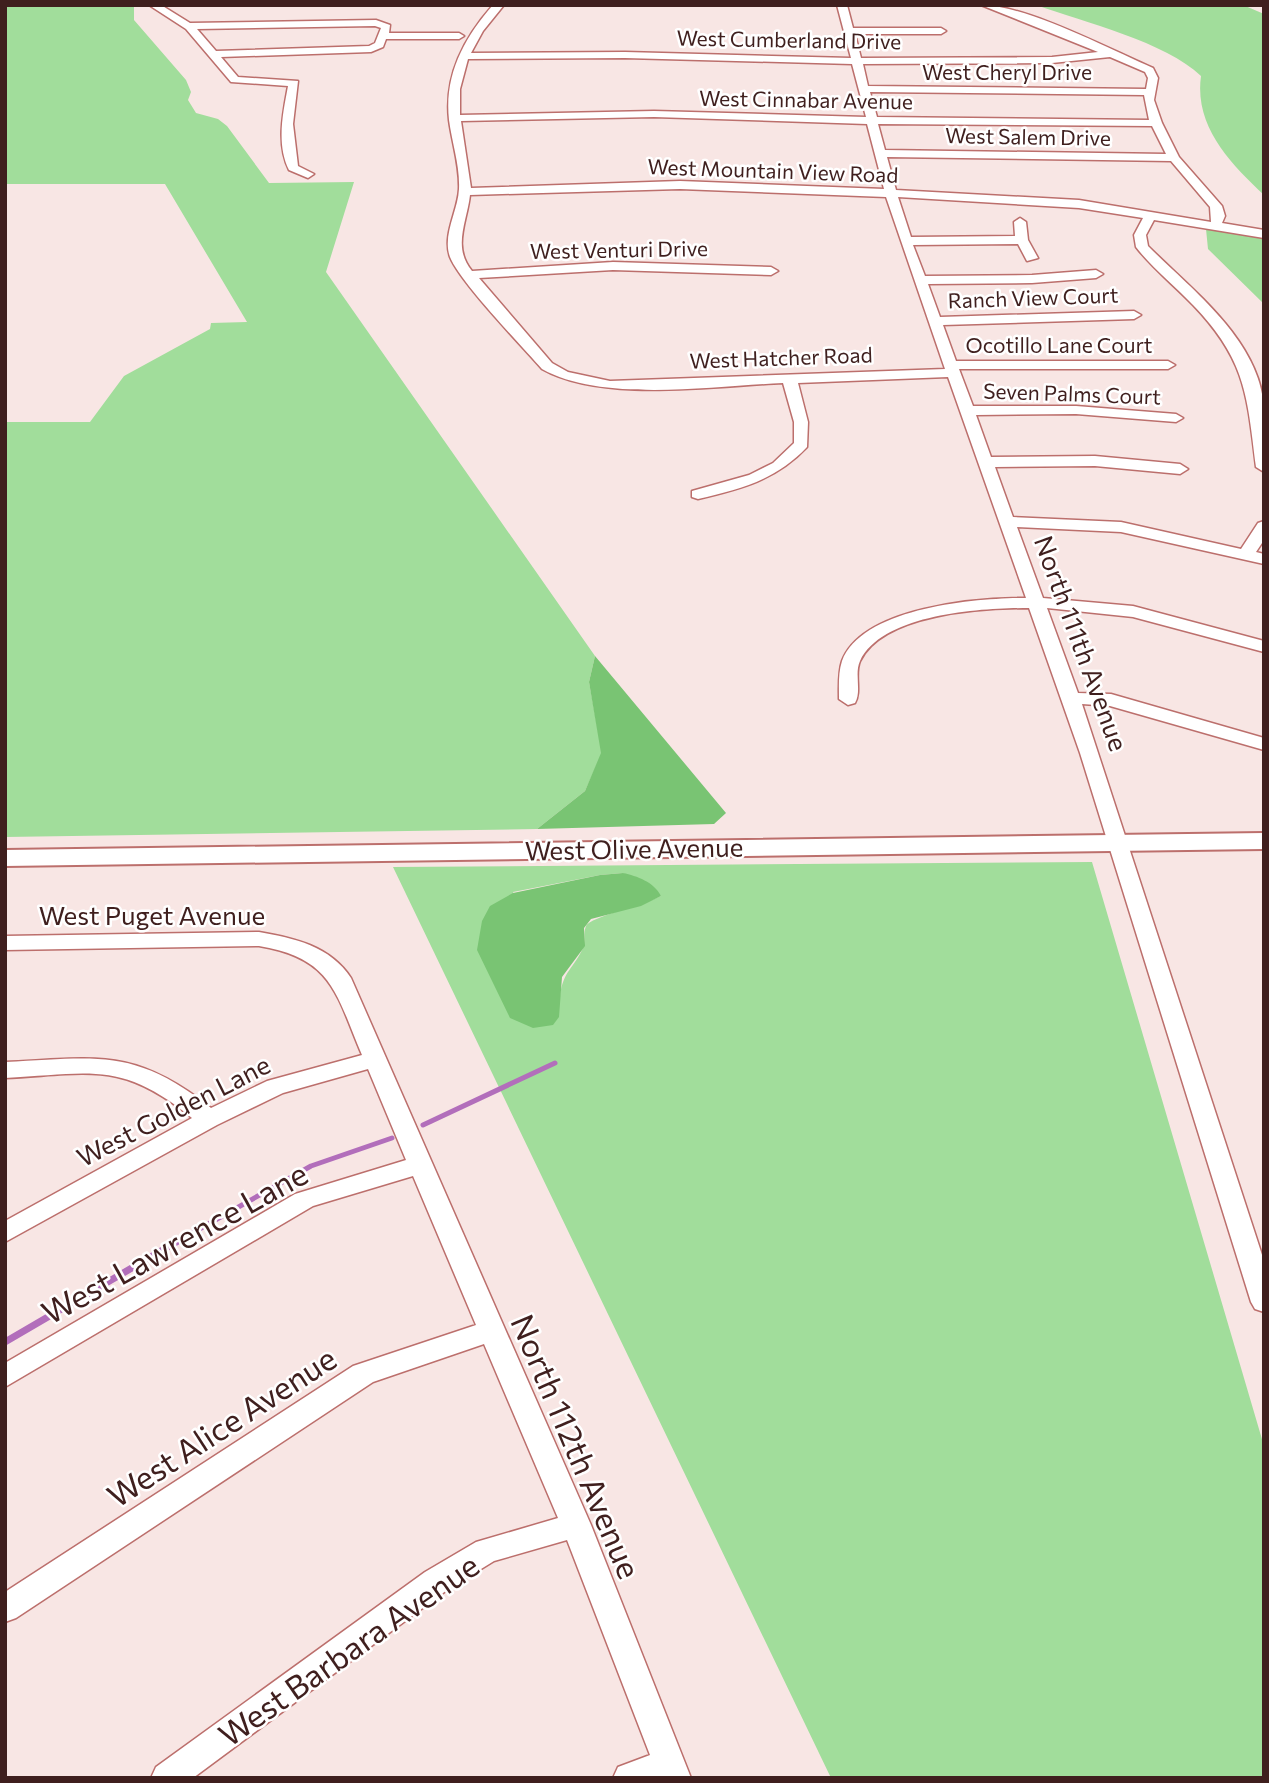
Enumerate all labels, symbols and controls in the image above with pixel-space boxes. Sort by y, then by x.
street label: West Cumberland Drive [676,25,902,53]
street label: West Cheryl Drive [922,59,1092,84]
street label: West Cinnabar Avenue [699,85,913,113]
street label: West Salem Drive [945,122,1111,150]
street label: West Mountain View Road [647,153,899,187]
street label: West Venturi Drive [530,235,708,263]
street label: Ranch View Court [947,282,1119,312]
street label: Ocotillo Lane Court [966,332,1152,357]
street label: West Hatcher Road [689,341,873,373]
street label: Seven Palms Court [983,377,1161,409]
street label: North 111th Avenue [1029,531,1135,755]
street label: West Olive Avenue [524,831,744,865]
street label: West Puget Avenue [39,899,265,930]
street label: West Golden Lane [71,1048,275,1172]
street label: West Lawrence Lane [34,1152,314,1332]
street label: North 112th Avenue [503,1308,651,1584]
street label: West Alice Avenue [99,1337,343,1515]
street label: West Barbara Avenue [210,1544,486,1754]

